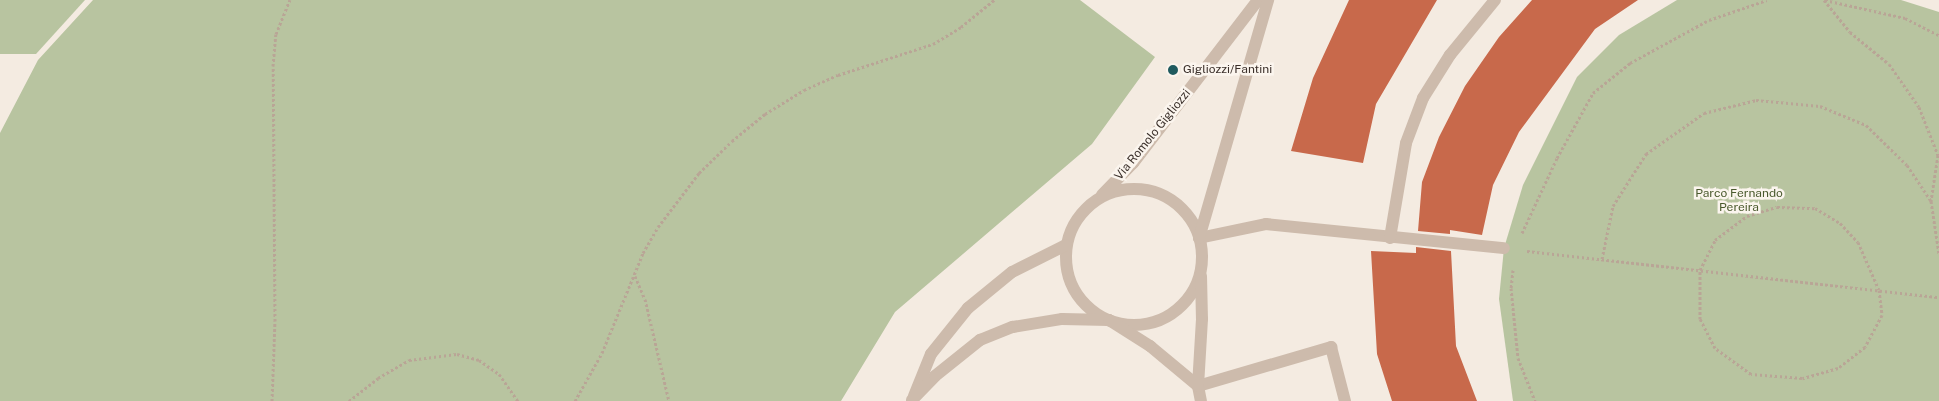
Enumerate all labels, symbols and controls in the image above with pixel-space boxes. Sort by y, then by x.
place label: Gigliozzi/Fantini [1183,63,1272,77]
marker: Gigliozzi/Fantini [1167,64,1179,76]
street label: Via Romolo Gigliozzi [1112,87,1194,183]
park label: Parco Fernando Pereira [1695,187,1783,215]

